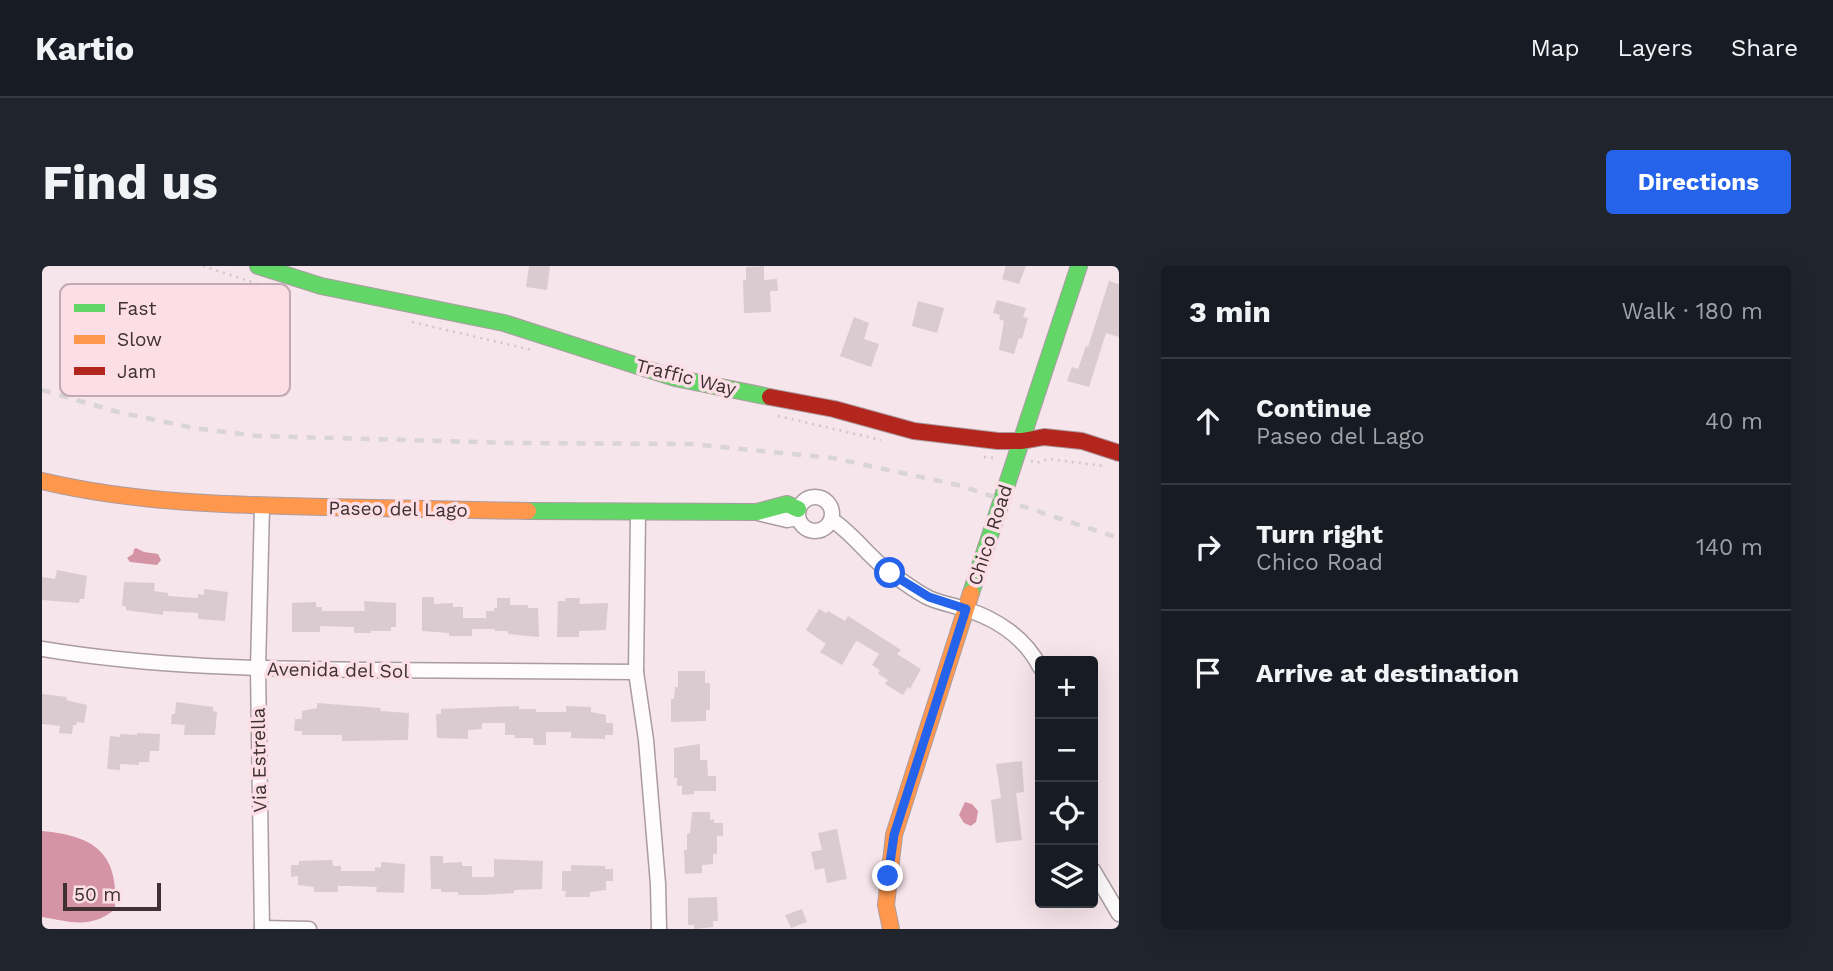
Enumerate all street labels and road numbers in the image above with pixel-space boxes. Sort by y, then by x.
street label: Traffic Way [634,353,739,401]
street label: Chico Road [963,482,1017,588]
street label: Paseo del Lago [328,496,468,522]
street label: Avenida del Sol [267,657,409,683]
street label: Via Estrella [247,707,271,813]

